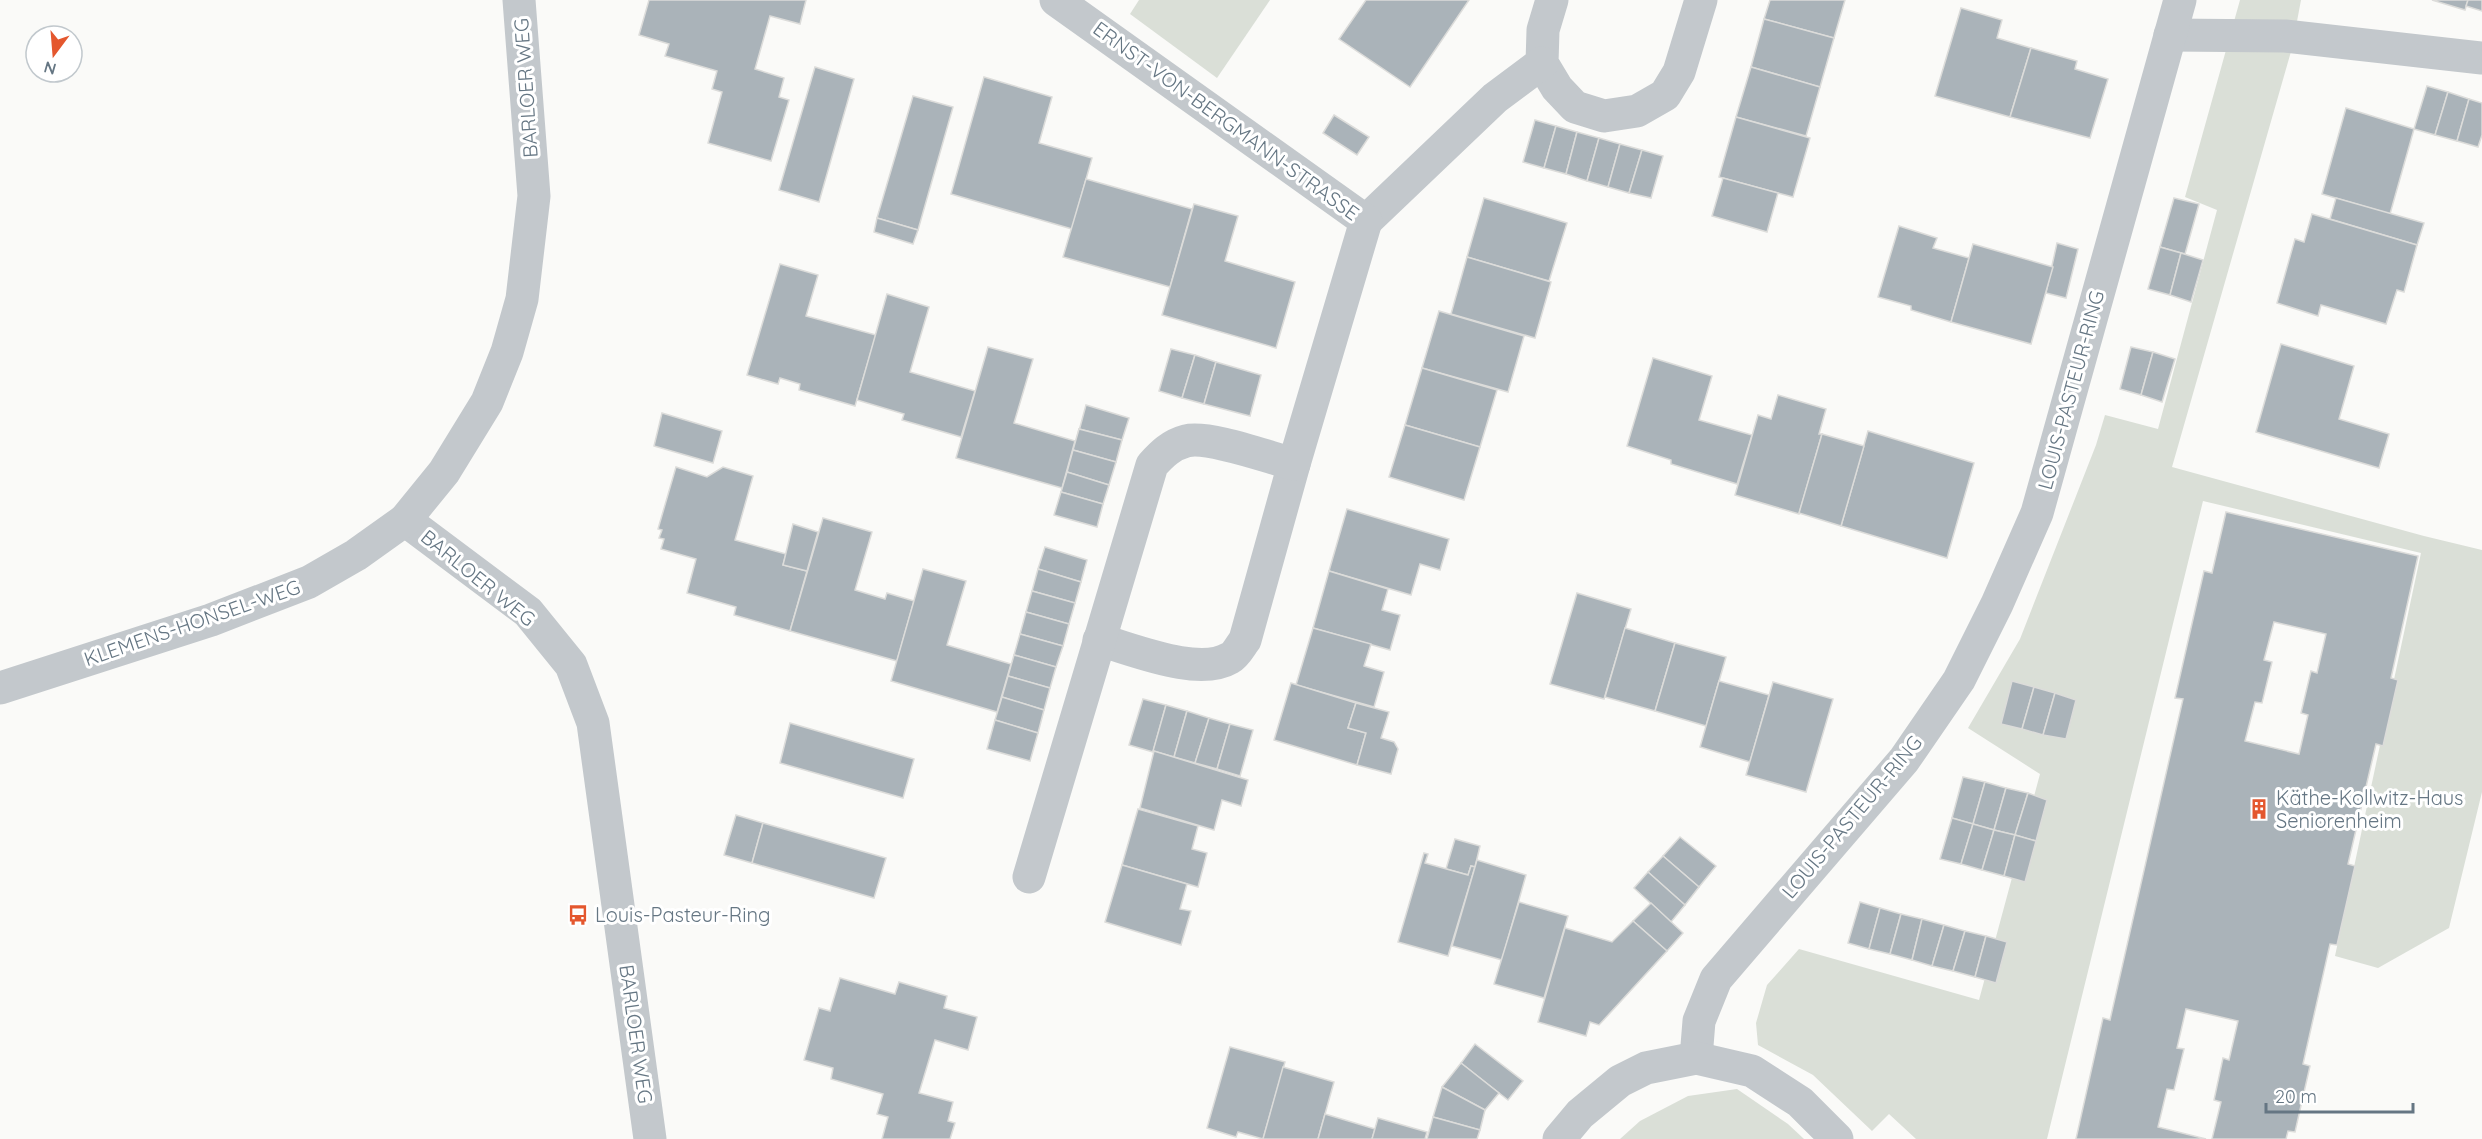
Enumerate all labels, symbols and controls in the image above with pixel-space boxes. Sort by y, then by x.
street label: ERNST-VON-BERGMANN-STRASSE [1088,16,1364,226]
street label: BARLOER WEG [508,17,543,159]
north arrow [24,24,84,84]
text: N [41,57,58,80]
street label: LOUIS-PASTEUR-RING [2032,288,2109,492]
street label: BARLOER WEG [416,524,541,631]
street label: KLEMENS-HONSEL-WEG [80,574,303,671]
street label: LOUIS-PASTEUR-RING [1776,730,1927,903]
place label: Käthe-Kollwitz-Haus Seniorenheim [2276,785,2463,833]
building icon: Käthe-Kollwitz-Haus Seniorenheim [2247,797,2271,821]
place label: Louis-Pasteur-Ring [595,902,770,927]
bus stop icon: Louis-Pasteur-Ring [566,903,590,927]
street label: BARLOER WEG [614,963,659,1105]
scale bar [2266,1076,2413,1114]
text: 20 m [2275,1085,2317,1108]

